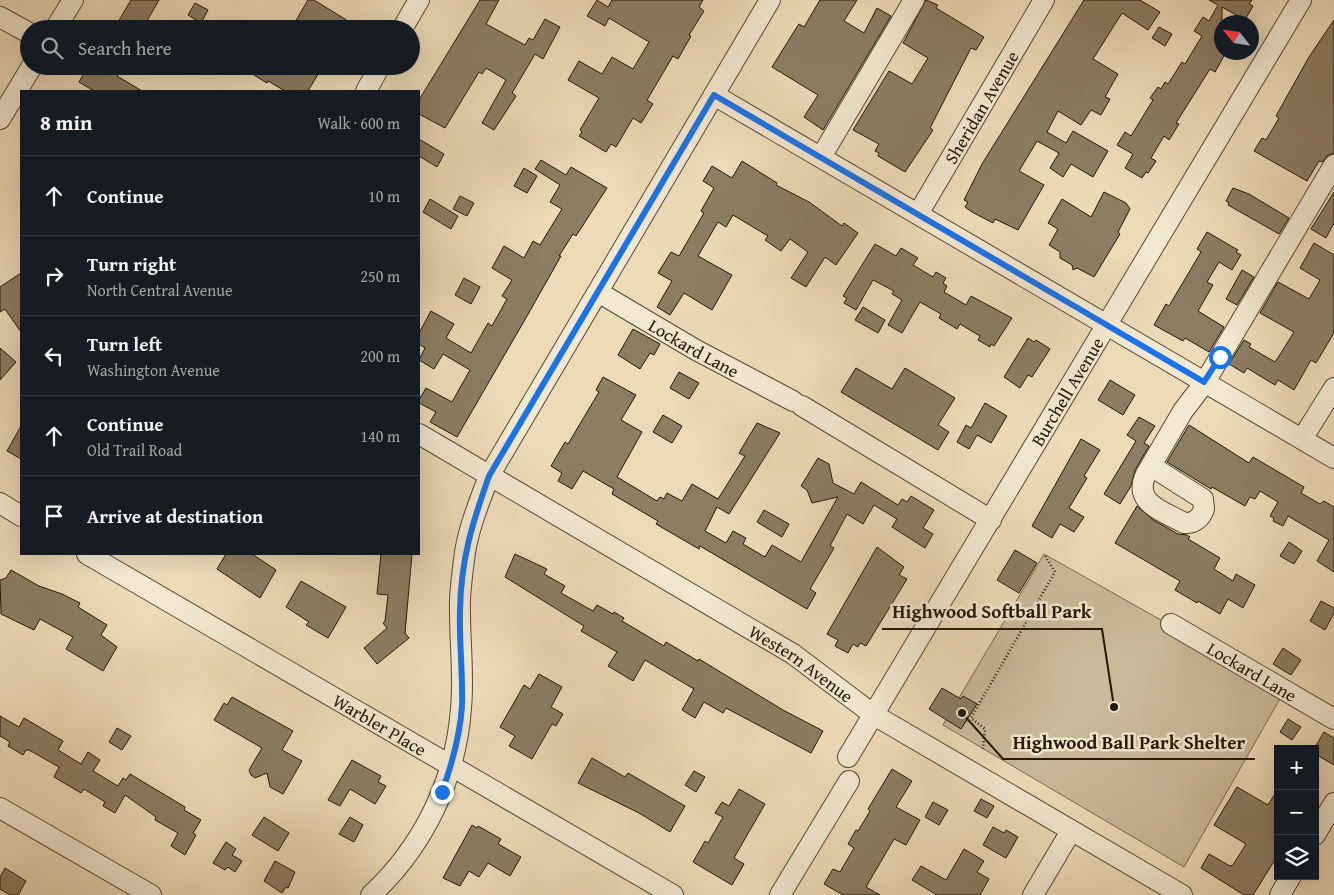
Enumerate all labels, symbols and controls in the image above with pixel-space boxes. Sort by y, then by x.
north arrow [1214,15,1259,60]
search box [20,20,420,75]
icon: search [38,34,66,62]
text: Search here [78,34,172,62]
street label: Sheridan Avenue [937,45,1025,169]
text: 8 min [40,107,92,138]
text: Walk · 600 m [317,111,400,135]
icon: ahead [40,182,68,210]
text: Continue [87,182,164,210]
text: 10 m [368,184,400,208]
text: Turn right [87,250,176,278]
icon: right [40,262,68,290]
text: 250 m [360,264,400,288]
text: North Central Avenue [87,278,232,302]
street label: Lockard Lane [644,311,744,384]
text: Turn left [87,330,162,358]
street label: Burchell Avenue [1024,332,1110,451]
icon: left [40,342,68,370]
text: 200 m [360,344,400,368]
route start [1209,346,1232,369]
text: Washington Avenue [87,358,220,382]
text: Continue [87,410,164,438]
icon: ahead [40,422,68,450]
text: 140 m [360,424,400,448]
text: Old Trail Road [87,438,182,462]
icon: arrive [40,502,68,530]
text: Arrive at destination [87,502,263,530]
callout: Highwood Softball Park [882,595,1102,629]
text: Highwood Softball Park [892,597,1092,625]
street label: Western Avenue [744,618,859,709]
street label: Lockard Lane [1202,634,1302,708]
street label: Warbler Place [328,687,432,762]
callout: Highwood Ball Park Shelter [1003,725,1255,759]
text: Highwood Ball Park Shelter [1013,728,1246,756]
map controls [1274,745,1319,880]
button: + [1274,745,1319,790]
route end [431,781,454,804]
button: − [1274,790,1319,835]
button: layers [1274,835,1319,880]

